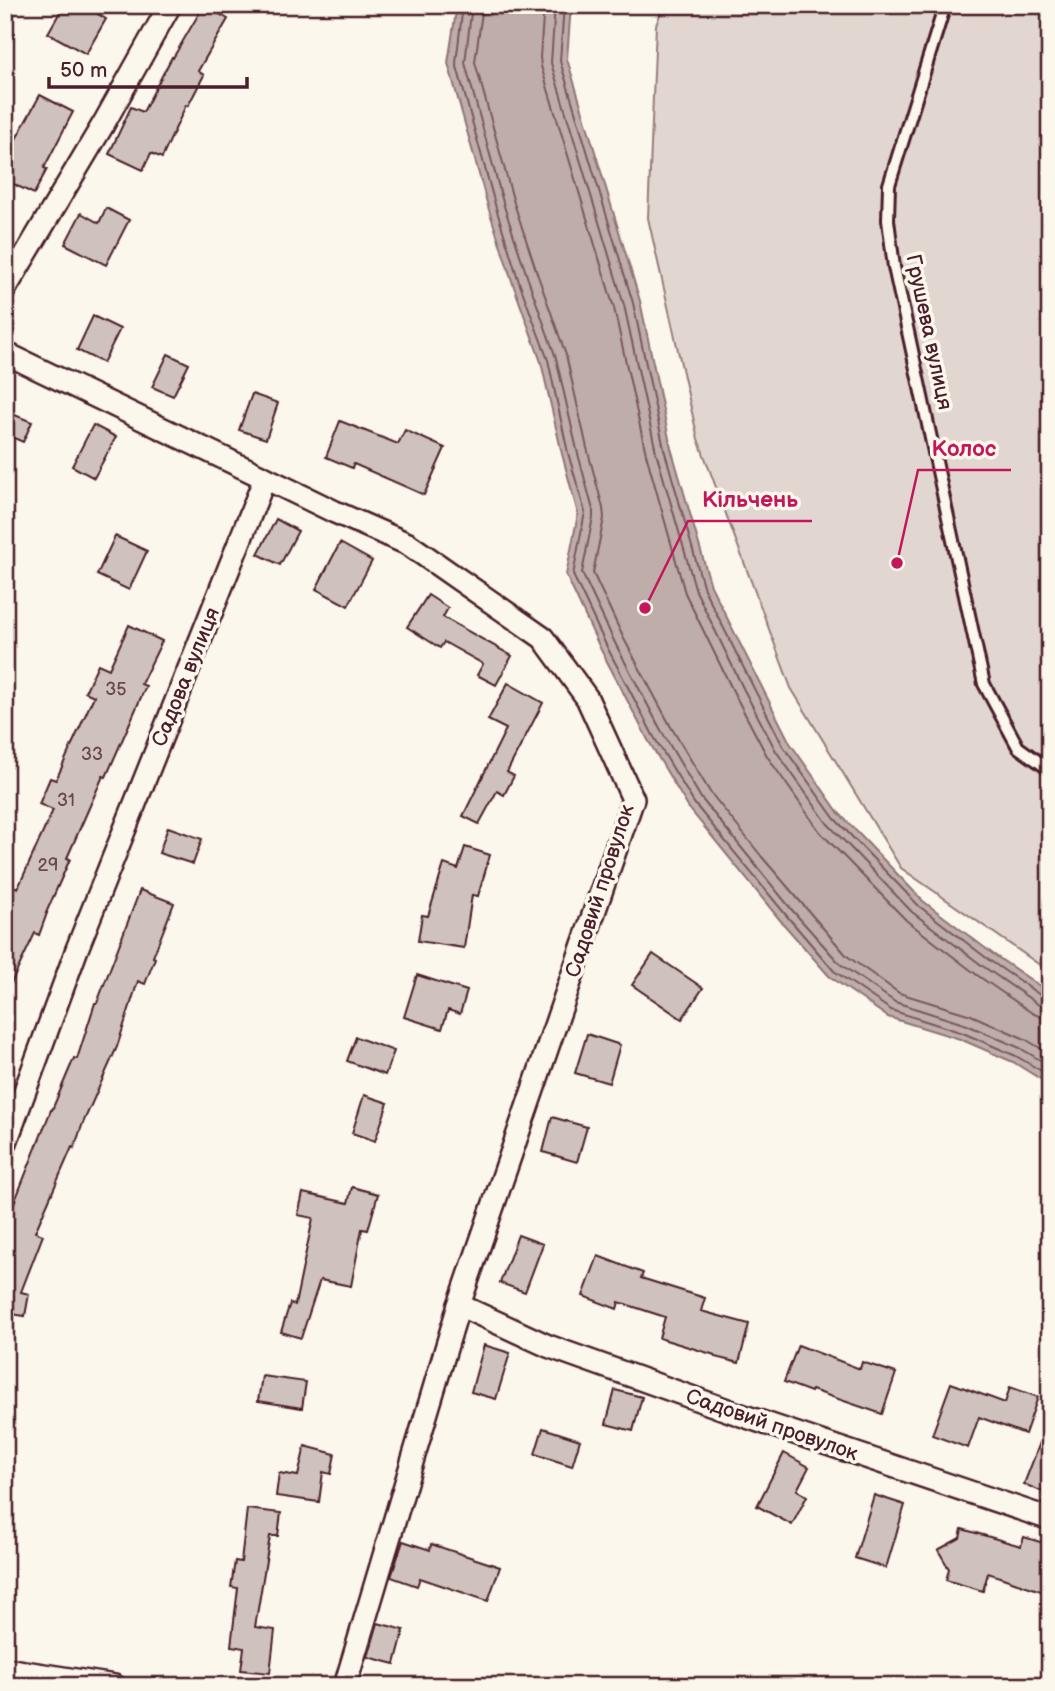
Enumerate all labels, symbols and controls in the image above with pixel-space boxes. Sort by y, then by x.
scale bar [49,46,247,90]
text: 50 m [60,58,107,83]
street label: Грушева вулиця [900,252,958,412]
callout: Колос [918,426,1011,470]
text: Колос [932,435,997,463]
callout: Кільчень [688,477,812,521]
text: Кільчень [702,486,798,514]
street label: Садова вулиця [147,604,225,750]
house number: 35 [105,679,127,700]
house number: 33 [81,744,103,765]
house number: 31 [57,790,75,811]
street label: Садовий провулок [560,801,640,981]
house number: 29 [37,855,59,876]
street label: Садовий провулок [683,1384,861,1466]

